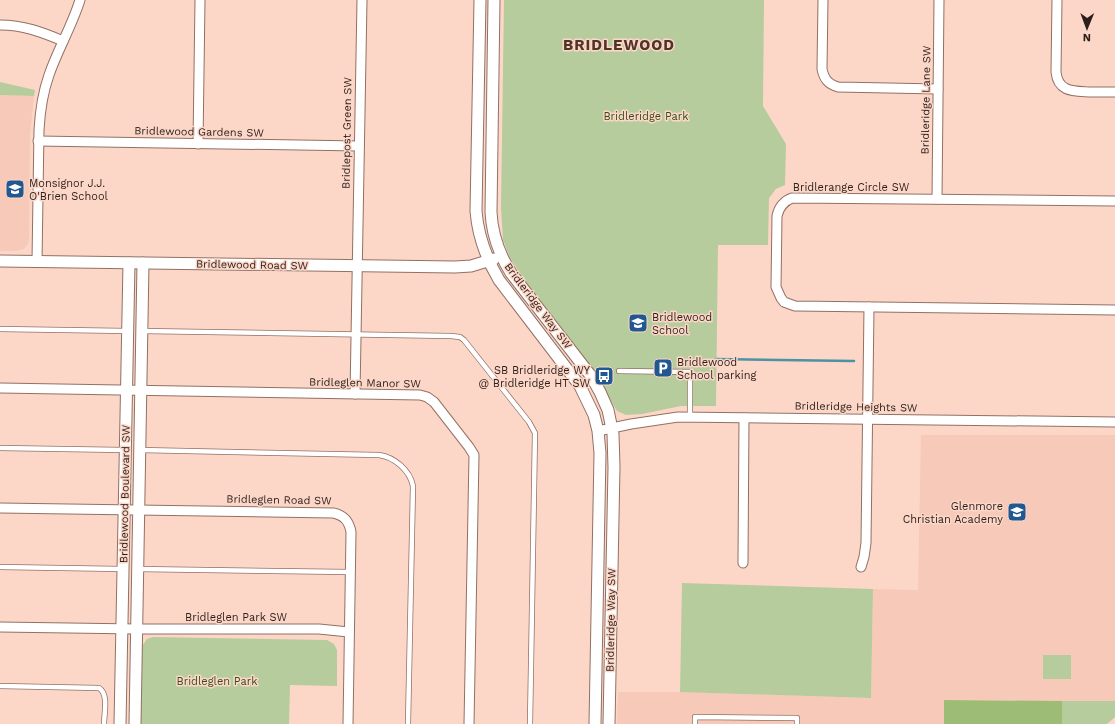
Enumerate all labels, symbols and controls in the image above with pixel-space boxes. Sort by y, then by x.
north arrow [1067,8,1107,48]
text: N [1083,31,1091,44]
district label: BRIDLEWOOD [563,36,675,54]
street label: Bridleridge Lane SW [919,45,933,154]
street label: Bridlepost Green SW [340,76,354,189]
park label: Bridleridge Park [603,110,689,123]
street label: Bridlewood Gardens SW [134,124,264,140]
place label: Monsignor J.J. O'Brien School [29,177,109,203]
school or university icon: Monsignor J.J. O'Brien School [4,178,26,200]
street label: Bridlerange Circle SW [793,181,910,194]
street label: Bridlewood Road SW [196,258,309,272]
street label: Bridleridge Way SW [502,261,575,352]
place label: Bridlewood School [652,311,712,337]
school or university icon: Bridlewood School [627,312,649,334]
place label: Bridlewood School parking [677,356,757,382]
parking icon: Bridlewood School parking [652,357,674,379]
place label: SB Bridleridge WY @ Bridleridge HT SW [479,364,591,390]
bus stop icon: SB Bridleridge WY @ Bridleridge HT SW [593,365,615,387]
street label: Bridleglen Manor SW [309,376,421,390]
street label: Bridleridge Heights SW [794,399,918,415]
street label: Bridlewood Boulevard SW [117,424,133,563]
street label: Bridleglen Road SW [226,493,332,507]
place label: Glenmore Christian Academy [903,500,1003,526]
school or university icon: Glenmore Christian Academy [1006,501,1028,523]
street label: Bridleridge Way SW [604,567,618,672]
street label: Bridleglen Park SW [185,611,287,624]
park label: Bridleglen Park [177,675,258,688]

